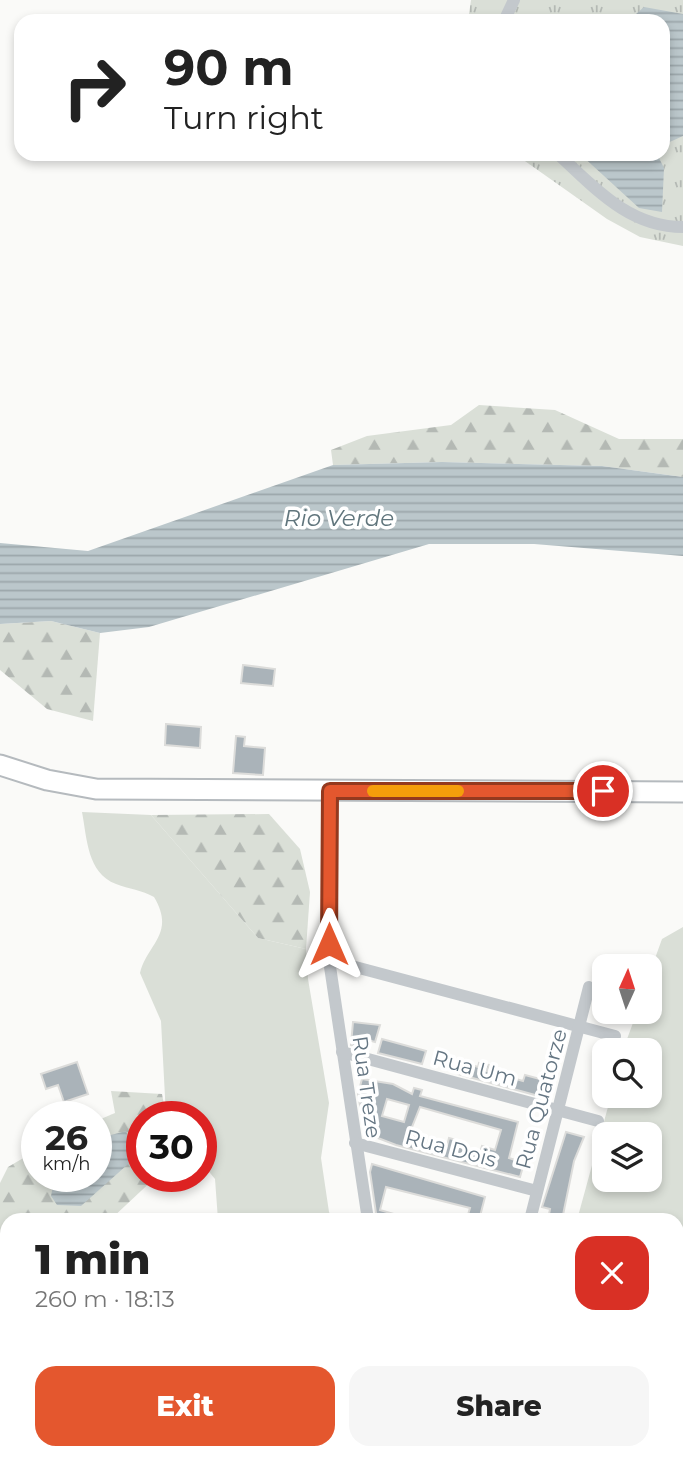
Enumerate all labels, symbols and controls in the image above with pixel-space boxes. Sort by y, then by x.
text: 90 m [164,38,294,97]
icon: right [49,42,140,133]
text: Turn right [164,98,324,137]
water label: Rio Verde [284,504,394,532]
pin [573,761,633,821]
icon: arrive [584,772,622,810]
position arrow [292,907,366,981]
north arrow [592,954,662,1024]
map controls [592,954,662,1192]
street label: Rua Quatorze [510,1026,572,1172]
street label: Rua Treze [347,1034,387,1140]
button: search [592,1038,662,1108]
street label: Rua Um [430,1045,520,1091]
speed limit sign: 30 [126,1101,217,1192]
text: 26 [45,1116,88,1159]
button: layers [592,1122,662,1192]
street label: Rua Dois [403,1124,499,1172]
text: km/h [42,1153,91,1175]
text: 1 min [35,1233,151,1285]
button: close [575,1236,649,1310]
text: 260 m · 18:13 [35,1285,175,1313]
button: Exit [35,1366,335,1446]
button: Share [349,1366,649,1446]

